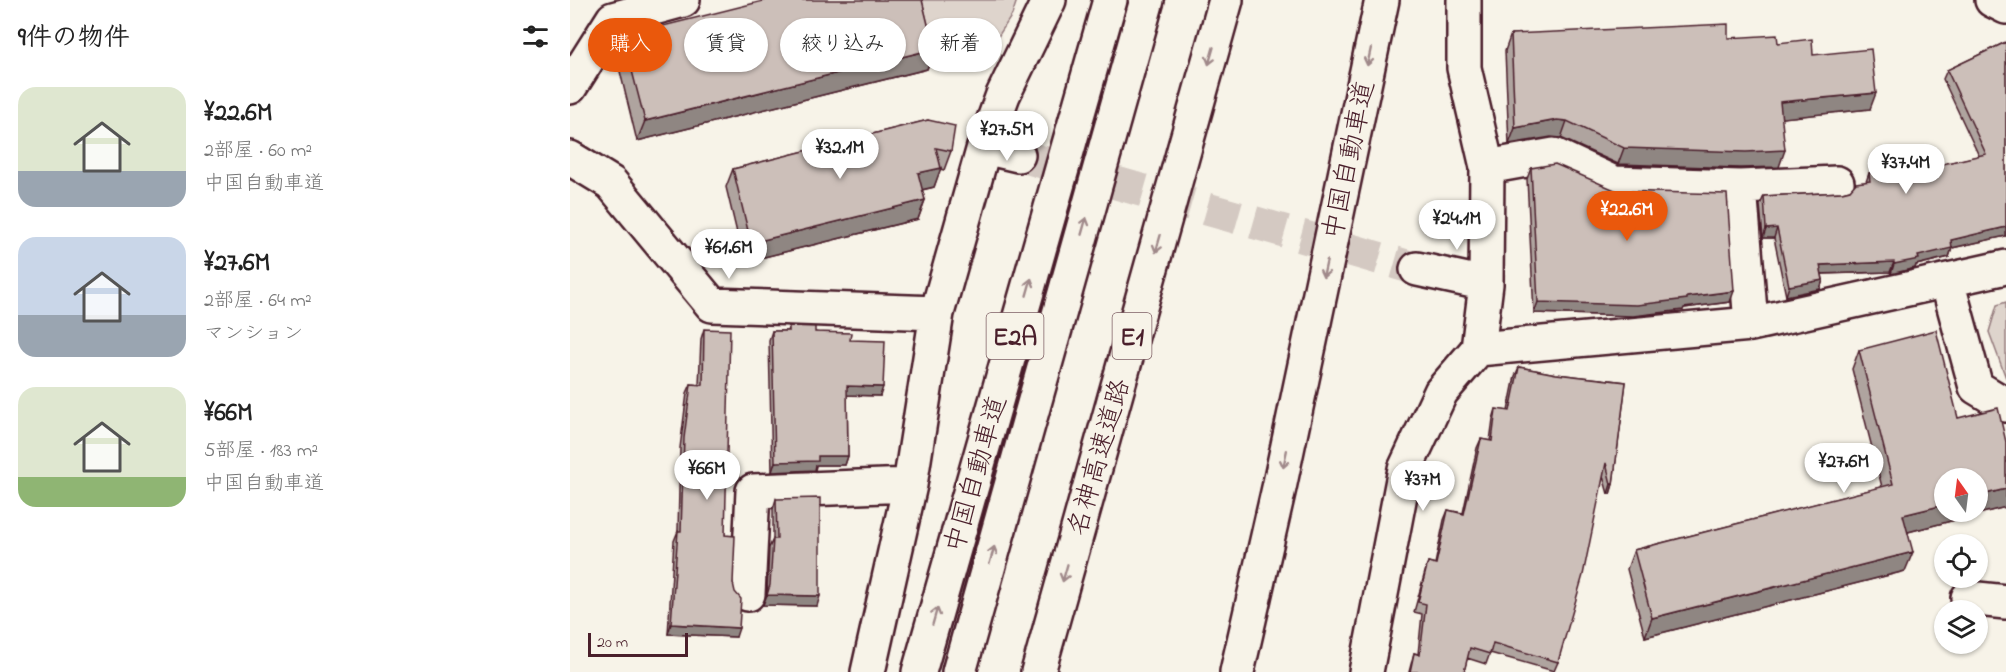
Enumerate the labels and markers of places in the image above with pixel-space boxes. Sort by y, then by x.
pin: ¥27.5M [958,111,1056,162]
pin: ¥32.1M [791,129,889,180]
pin: ¥37.4M [1857,144,1955,195]
pin: ¥22.6M [1578,191,1676,242]
pin: ¥24.1M [1408,200,1506,251]
pin: ¥61.6M [680,229,778,280]
pin: ¥27.6M [1795,443,1893,494]
pin: ¥66M [671,450,743,501]
pin: ¥37M [1387,461,1459,512]

